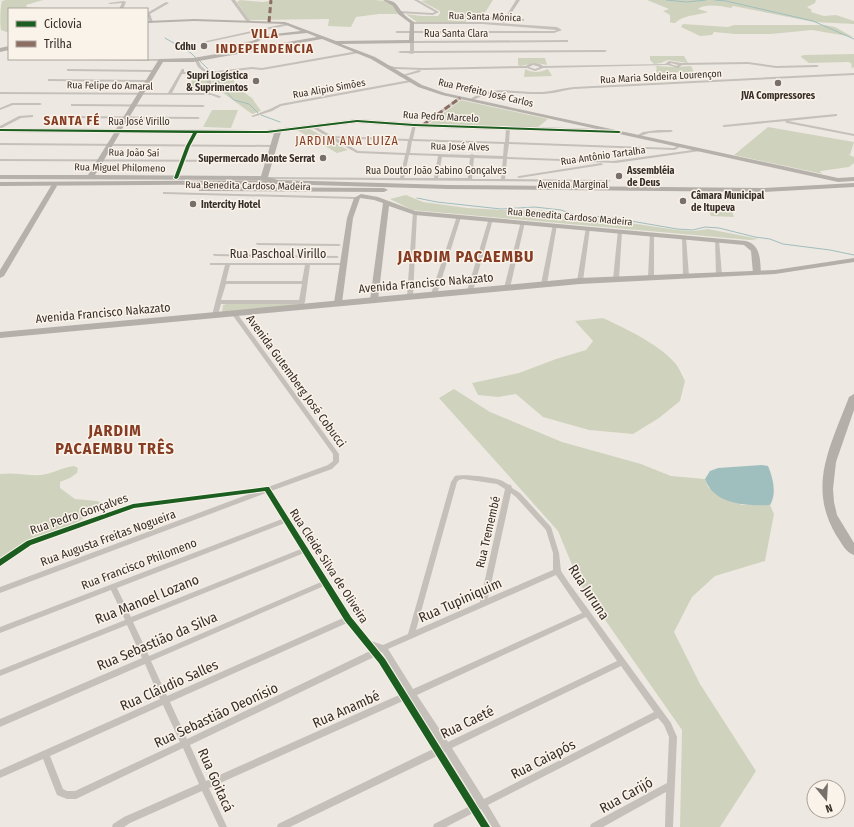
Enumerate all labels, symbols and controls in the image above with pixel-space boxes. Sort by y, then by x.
legend [8,8,148,60]
street label: Rua Santa Mônica [448,10,522,24]
text: Ciclovia [44,17,82,31]
district label: VILA INDEPENDENCIA [216,26,314,56]
street label: Rua Santa Clara [424,28,488,40]
text: Trilha [44,37,72,51]
place label: Cdhu [175,41,196,53]
marker: Cdhu [199,41,209,51]
street label: Rua Maria Soldeira Lourençon [600,68,722,86]
place label: Supri Logística & Suprimentos [186,69,249,94]
marker: Supri Logística & Suprimentos [251,76,261,86]
street label: Rua Prefeito José Carlos [437,76,535,110]
street label: Rua Alipio Simões [292,77,366,101]
marker: JVA Compressores [773,78,783,88]
street label: Rua Felipe do Amaral [67,79,153,93]
place label: JVA Compressores [740,90,816,102]
street label: Rua Pedro Marcelo [403,109,479,125]
district label: SANTA FÉ [44,112,100,128]
street label: Rua José Virillo [108,116,170,128]
district label: JARDIM ANA LUIZA [295,134,399,148]
street label: Rua José Alves [430,140,490,154]
street label: Rua Antônio Tartalha [560,144,646,168]
street label: Rua João Saí [109,146,160,159]
place label: Supermercado Monte Serrat [198,153,315,165]
marker: Supermercado Monte Serrat [318,153,328,163]
street label: Rua Miguel Philomeno [74,161,166,175]
place label: Assembléia de Deus [626,164,675,189]
street label: Rua Doutor João Sabino Gonçalves [366,165,506,177]
marker: Assembléia de Deus [614,171,624,181]
street label: Rua Benedita Cardoso Madeira [185,179,311,193]
street label: Avenida Marginal [538,179,609,191]
place label: Câmara Municipal de Itupeva [691,190,765,214]
marker: Câmara Municipal de Itupeva [678,196,688,206]
marker: Intercity Hotel [188,199,198,209]
place label: Intercity Hotel [201,199,261,211]
street label: Rua Benedita Cardoso Madeira [507,206,633,228]
street label: Rua Paschoal Virillo [230,247,326,261]
district label: JARDIM PACAEMBU [397,247,534,266]
street label: Avenida Francisco Nakazato [358,270,494,296]
street label: Avenida Francisco Nakazato [35,300,171,326]
street label: Avenida Gutemberg José Cobucci [243,312,349,450]
district label: JARDIM PACAEMBU TRÊS [55,421,175,458]
street label: Rua Pedro Gonçalves [28,491,130,537]
street label: Rua Tremembé [473,495,503,569]
street label: Rua Cleide Silva de Oliveira [287,506,371,626]
street label: Rua Augusta Freitas Nogueira [38,507,178,569]
street label: Rua Francisco Philomeno [79,536,199,592]
street label: Rua Juruna [564,561,613,623]
street label: Rua Manoel Lozano [93,571,202,628]
street label: Rua Tupiniquim [416,575,504,626]
street label: Rua Sebastião da Silva [94,608,220,675]
street label: Rua Cláudio Salles [118,656,221,715]
street label: Rua Sebastião Deonísio [152,679,281,752]
street label: Rua Anambé [310,687,383,732]
street label: Rua Caeté [438,702,497,743]
street label: Rua Caiapós [508,736,578,783]
street label: Rua Goitacá [194,746,237,815]
street label: Rua Carijó [597,774,656,817]
north arrow [806,779,846,819]
text: N [824,801,834,815]

